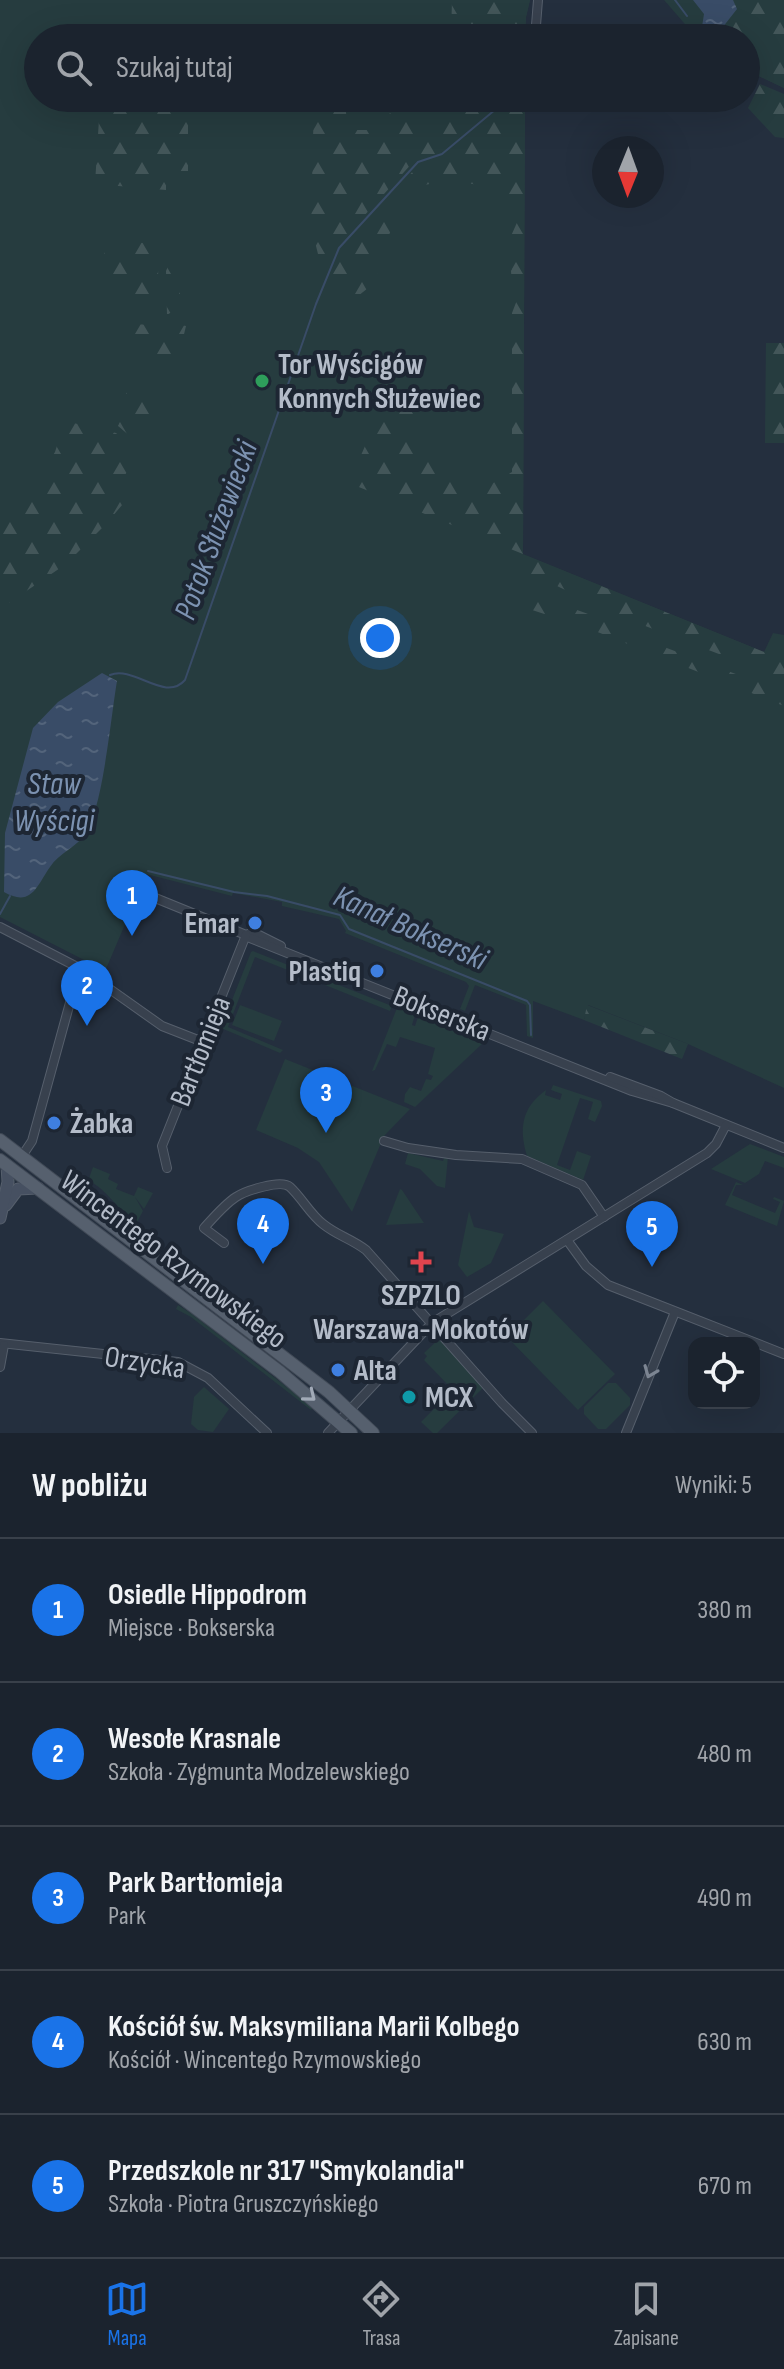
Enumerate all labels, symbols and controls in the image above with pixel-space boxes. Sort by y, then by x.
search box [24,24,760,112]
icon: search [52,46,96,90]
text: Szukaj tutaj [116,50,233,86]
north arrow [592,136,664,208]
place label: Tor Wyścigów Konnych Służewiec [278,347,481,417]
marker: Tor Wyścigów Konnych Służewiec [253,372,271,390]
water label: Potok Służewiecki [166,435,267,625]
your location [360,618,400,658]
water label: Staw Wyścigi [14,765,96,841]
pin: 1 [106,870,158,936]
water label: Kanał Bokserski [328,877,494,980]
place label: Emar [185,906,239,942]
marker: Emar [246,914,264,932]
place label: Plastiq [289,954,361,990]
pin: 2 [61,960,113,1026]
marker: Plastiq [368,962,386,980]
street label: Bokserska [388,978,495,1050]
street label: Bartłomieja [163,991,239,1112]
pin: 3 [300,1067,352,1133]
place label: Żabka [70,1106,133,1142]
marker: Żabka [45,1114,63,1132]
street label: Wincentego Rzymowskiego [53,1163,294,1357]
pin: 4 [237,1198,289,1264]
pin: 5 [626,1201,678,1267]
marker: SZPZLO Warszawa-Mokotów [410,1251,432,1273]
place label: SZPZLO Warszawa-Mokotów [313,1278,529,1348]
map controls [688,1337,760,1409]
button: locate [688,1337,760,1409]
street label: Orzycka [102,1339,188,1387]
place label: Alta [353,1353,397,1389]
marker: Alta [329,1361,347,1379]
one-way arrow [644,1364,660,1378]
place label: MCX [425,1380,473,1416]
one-way arrow [301,1387,316,1401]
marker: MCX [400,1388,418,1406]
text: W pobliżu [32,1465,148,1506]
text: Wyniki: 5 [675,1470,752,1501]
text: Osiedle Hippodrom [108,1577,307,1613]
text: 1 [53,1595,63,1626]
text: 380 m [697,1595,752,1626]
text: Miejsce · Bokserska [108,1613,275,1644]
text: Wesołe Krasnale [108,1721,281,1757]
text: 2 [52,1739,64,1770]
text: 480 m [697,1739,752,1770]
text: Szkoła · Zygmunta Modzelewskiego [108,1757,410,1788]
text: Park Bartłomieja [108,1865,283,1901]
text: 3 [52,1883,64,1914]
text: 490 m [697,1883,752,1914]
text: Park [108,1901,146,1932]
text: Kościół św. Maksymiliana Marii Kolbego [108,2009,520,2045]
text: 4 [52,2027,64,2058]
text: 630 m [697,2027,752,2058]
text: Kościół · Wincentego Rzymowskiego [108,2045,421,2076]
text: Przedszkole nr 317 "Smykolandia" [108,2153,464,2189]
text: 5 [52,2171,64,2202]
text: 670 m [698,2171,752,2202]
text: Szkoła · Piotra Gruszczyńskiego [108,2189,379,2220]
tab: Mapa [105,2277,149,2352]
tab: Trasa [359,2277,403,2352]
tab: Zapisane [614,2277,679,2352]

